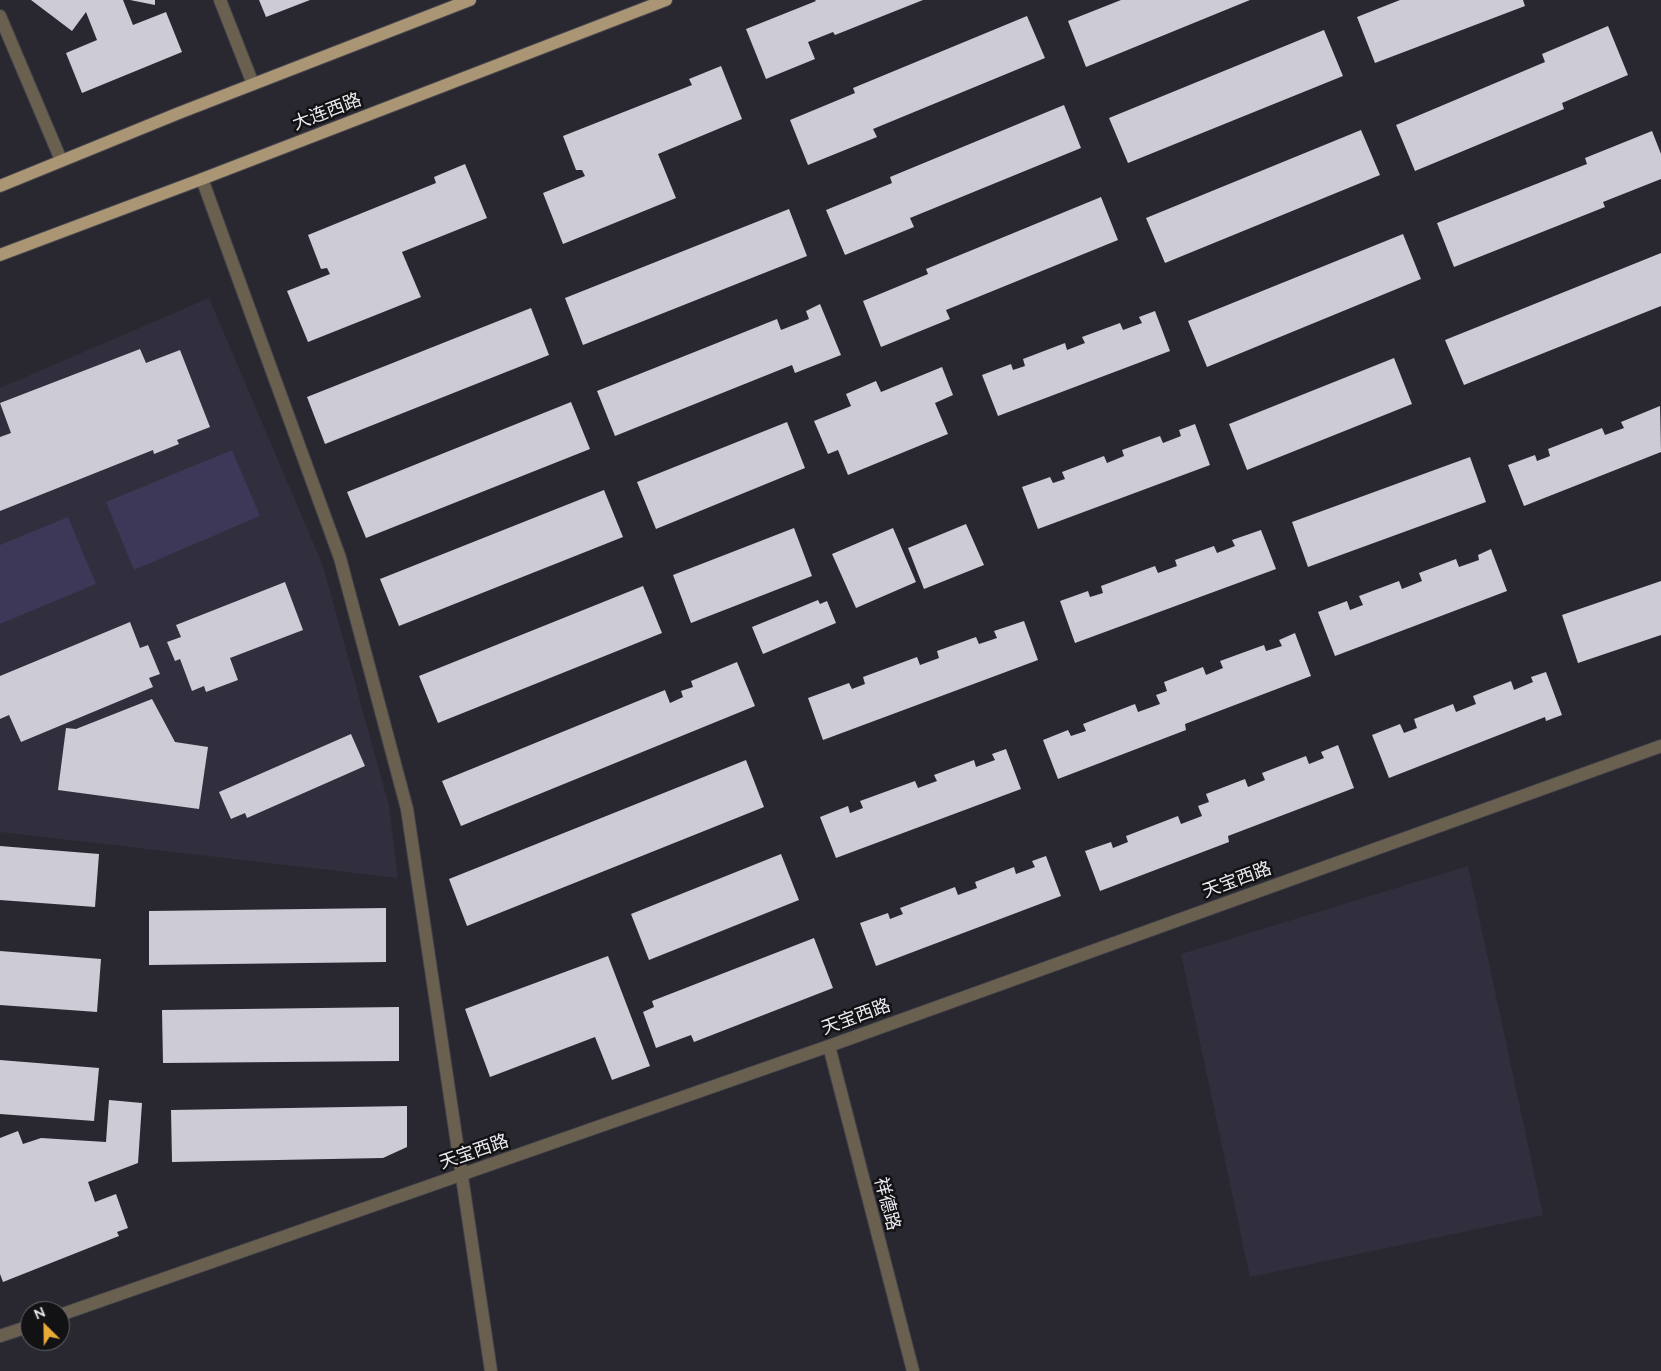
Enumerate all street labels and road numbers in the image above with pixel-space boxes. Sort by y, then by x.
street label: 大连西路 [290,89,364,135]
street label: 天宝西路 [1199,858,1275,902]
street label: 天宝西路 [818,995,894,1039]
street label: 天宝西路 [436,1130,512,1174]
street label: 祥德路 [870,1175,904,1233]

